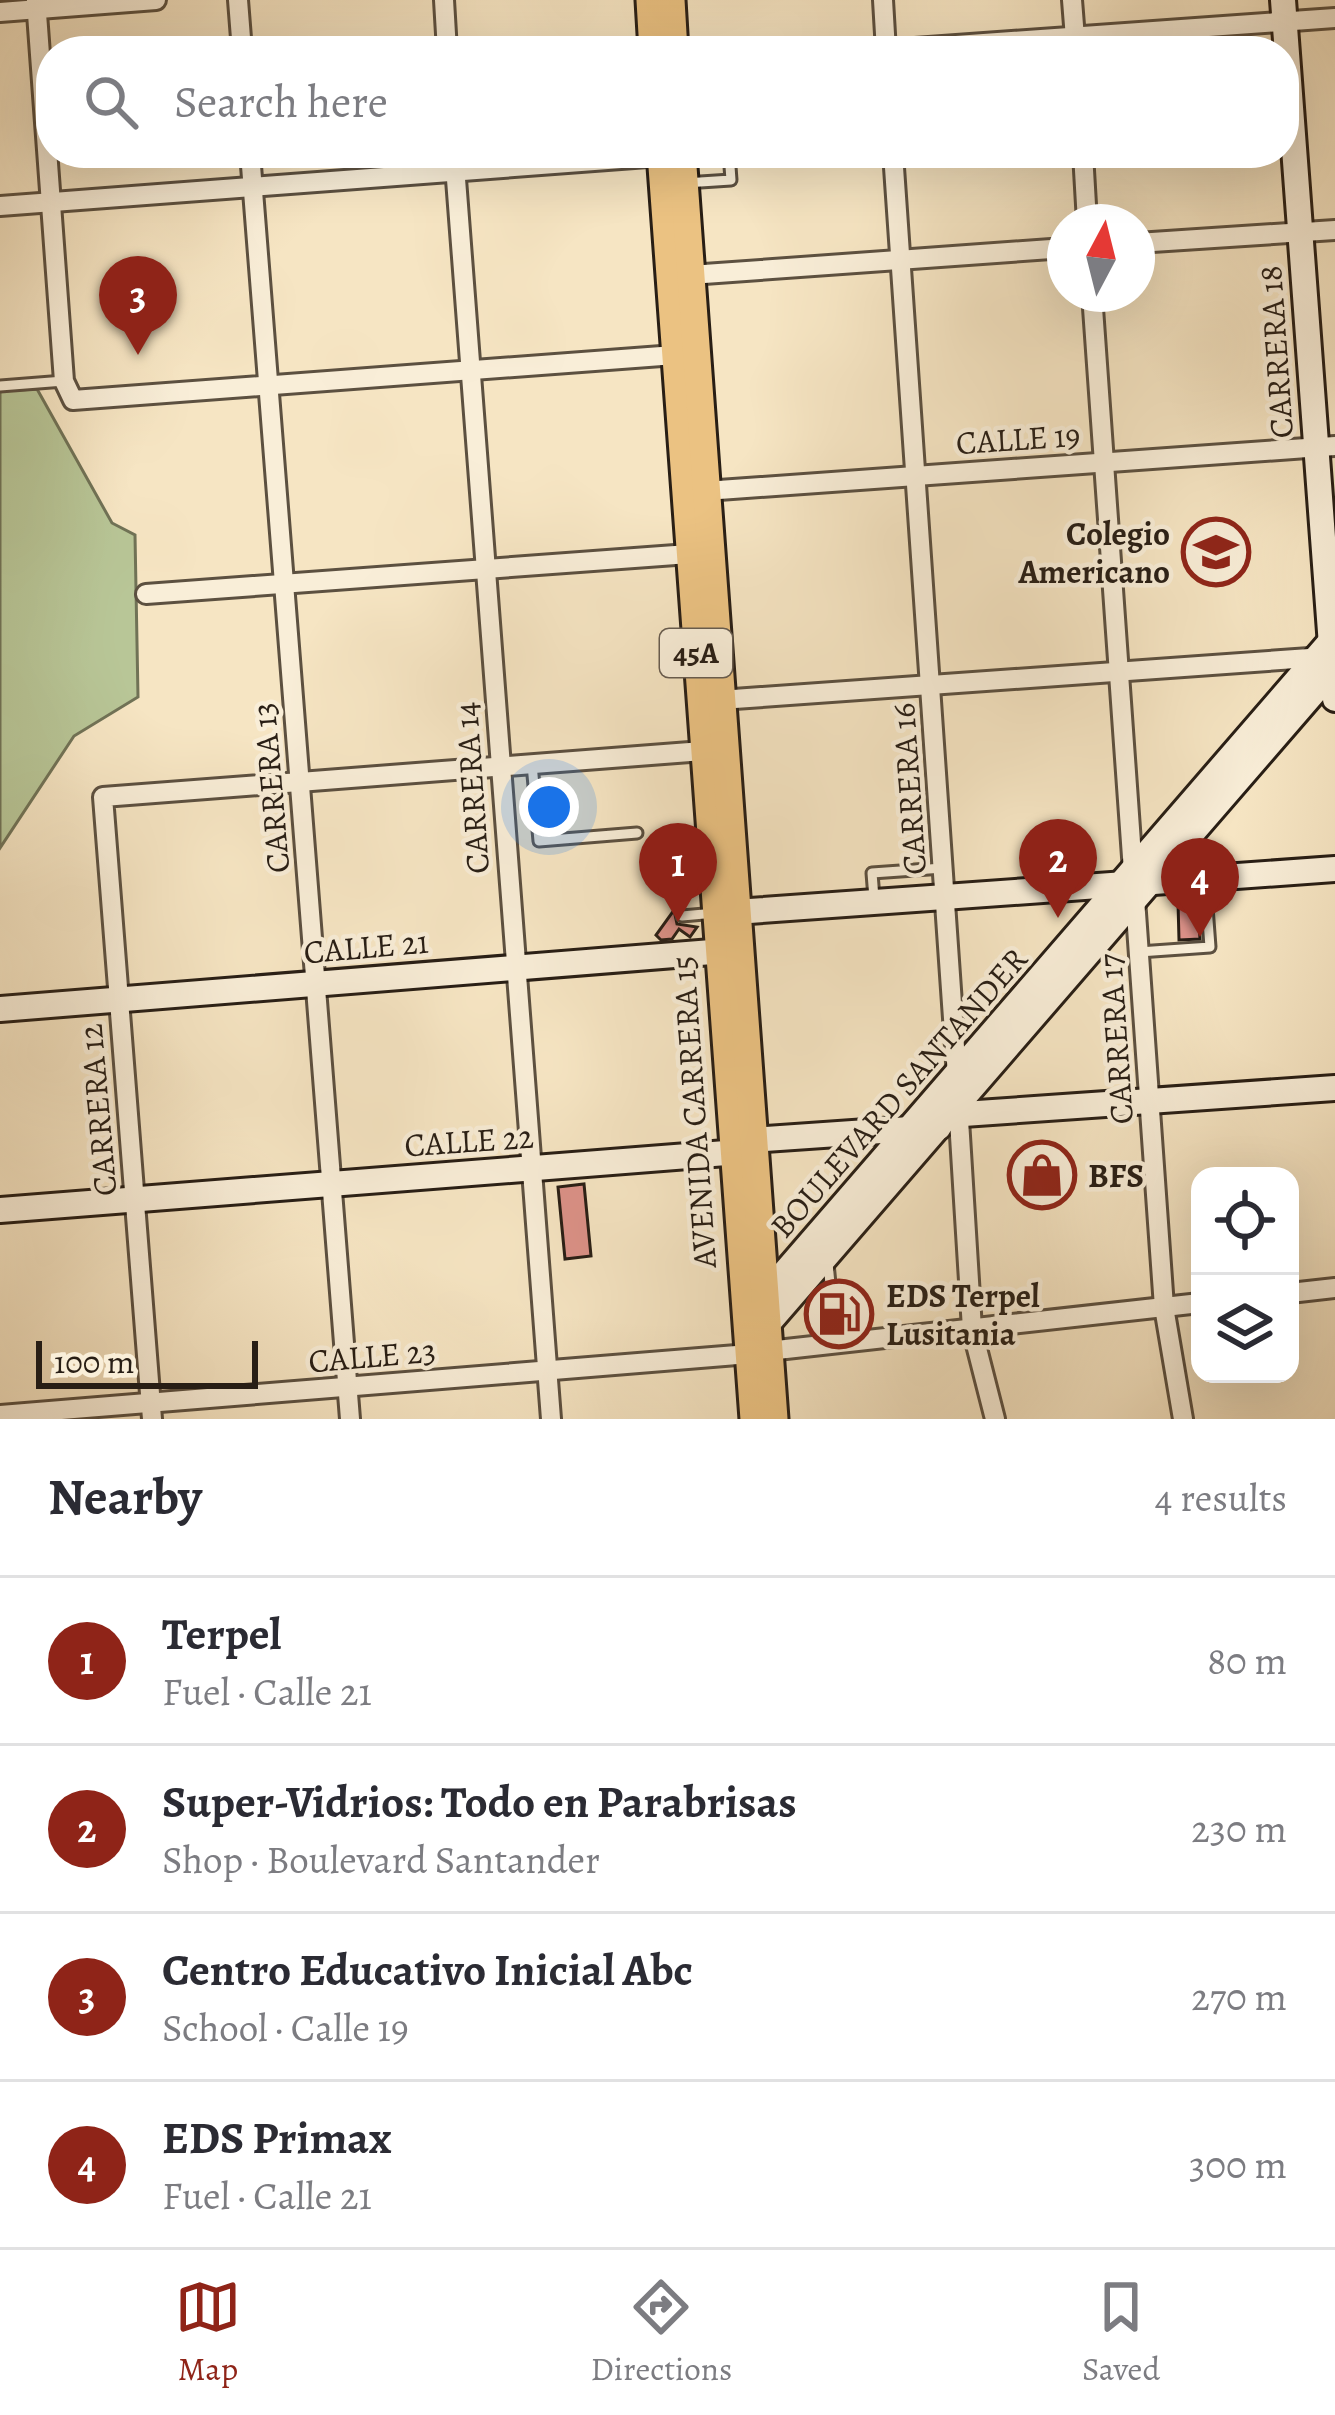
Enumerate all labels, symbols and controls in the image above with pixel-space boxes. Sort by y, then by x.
search box [36,36,1299,168]
icon: search [78,69,144,135]
text: Search here [174,71,388,133]
north arrow [1047,204,1155,312]
pin: 3 [99,256,177,355]
street label: CARRERA 18 [1247,264,1304,440]
street label: CALLE 19 [954,412,1082,465]
place label: Colegio Americano [1018,511,1170,594]
school or university icon: Colegio Americano [1181,517,1251,587]
road number: 45A [660,629,732,677]
street label: CARRERA 13 [241,701,300,875]
street label: CARRERA 14 [443,701,500,875]
street label: CARRERA 16 [880,701,937,876]
your location [519,777,579,837]
pin: 2 [1019,819,1097,918]
pin: 1 [639,823,717,922]
pin: 4 [1161,838,1239,937]
street label: CALLE 21 [302,919,430,974]
street label: BOULEVARD SANTANDER [760,937,1037,1247]
street label: CARRERA 17 [1087,952,1144,1126]
street label: AVENIDA CARRERA 15 [660,954,727,1271]
street label: CARRERA 12 [68,1022,127,1198]
street label: CALLE 22 [403,1114,535,1167]
shop icon: BFS [1007,1140,1077,1210]
place label: BFS [1088,1153,1144,1198]
map controls [1191,1167,1299,1383]
button: locate [1191,1167,1299,1275]
place label: EDS Terpel Lusitania [886,1273,1040,1356]
button: layers [1191,1275,1299,1383]
fuel station icon: EDS Terpel Lusitania [804,1279,874,1349]
street label: CALLE 23 [307,1328,438,1383]
scale bar [36,1335,258,1388]
text: 100 m [54,1339,134,1384]
text: Nearby [48,1462,202,1532]
text: 4 results [1155,1471,1287,1524]
text: Terpel [162,1603,281,1665]
text: 1 [80,1634,94,1687]
text: 80 m [1207,1634,1287,1687]
text: Fuel · Calle 21 [162,1665,372,1718]
text: Super-Vidrios: Todo en Parabrisas [162,1771,797,1833]
text: 2 [78,1802,96,1855]
text: 230 m [1191,1802,1287,1855]
text: Shop · Boulevard Santander [162,1833,600,1886]
text: Centro Educativo Inicial Abc [162,1939,693,2001]
text: 3 [79,1970,95,2023]
text: 270 m [1191,1970,1287,2023]
text: School · Calle 19 [162,2001,409,2054]
text: EDS Primax [162,2107,391,2169]
text: 4 [78,2138,96,2191]
text: 300 m [1189,2138,1287,2191]
text: Fuel · Calle 21 [162,2169,372,2222]
tab: Map [175,2274,241,2391]
tab: Directions [591,2274,732,2391]
tab: Saved [1082,2274,1160,2391]

